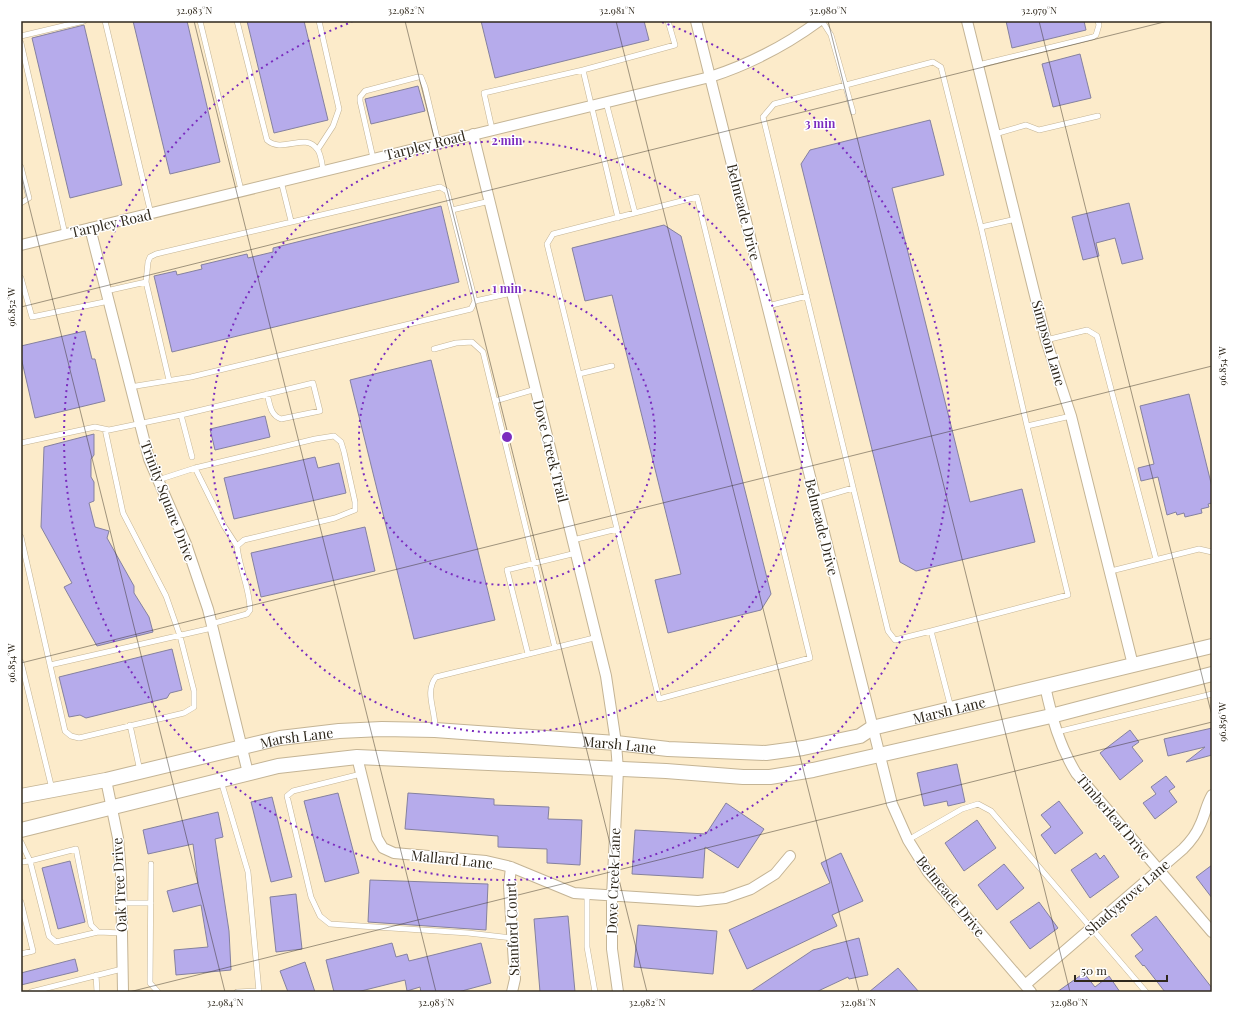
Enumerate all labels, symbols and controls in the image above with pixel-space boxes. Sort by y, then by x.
text: 32.983°N [176,3,212,17]
text: 32.982°N [387,3,425,17]
text: 32.981°N [599,3,635,17]
text: 32.980°N [809,3,847,17]
text: 32.979°N [1021,3,1057,17]
text: 3 min [805,115,836,131]
street label: Tarpley Road [383,126,467,164]
text: 2 min [492,132,523,148]
street label: Belmeade Drive [723,162,765,262]
street label: Tarpley Road [69,204,153,242]
text: 1 min [492,280,522,296]
text: 96.852°W [4,287,18,327]
street label: Simpson Lane [1028,298,1070,388]
text: 96.854°W [1215,345,1229,386]
street label: Dove Creek Trail [529,398,573,504]
centre of rings [500,430,514,444]
street label: Trinity Square Drive [136,438,200,564]
street label: Belmeade Drive [801,477,843,577]
text: 96.854°W [4,642,18,683]
street label: Marsh Lane [911,692,987,727]
text: 96.856°W [1215,701,1229,742]
street label: Marsh Lane [258,722,334,752]
street label: Marsh Lane [582,731,657,757]
street label: Timberleaf Drive [1073,770,1155,864]
street label: Dove Creek Lane [602,827,624,935]
street label: Oak Tree Drive [107,837,131,933]
street label: Mallard Lane [410,845,494,873]
street label: Belmeade Drive [912,851,990,941]
street label: Shadygrove Lane [1081,855,1173,939]
street label: Stanford Court [501,881,523,976]
scale bar [1075,957,1167,983]
text: 50 m [1081,962,1107,978]
text: 32.984°N [206,995,244,1009]
text: 32.983°N [418,995,454,1009]
text: 32.982°N [628,995,666,1009]
text: 32.981°N [840,995,876,1009]
text: 32.980°N [1050,995,1088,1009]

